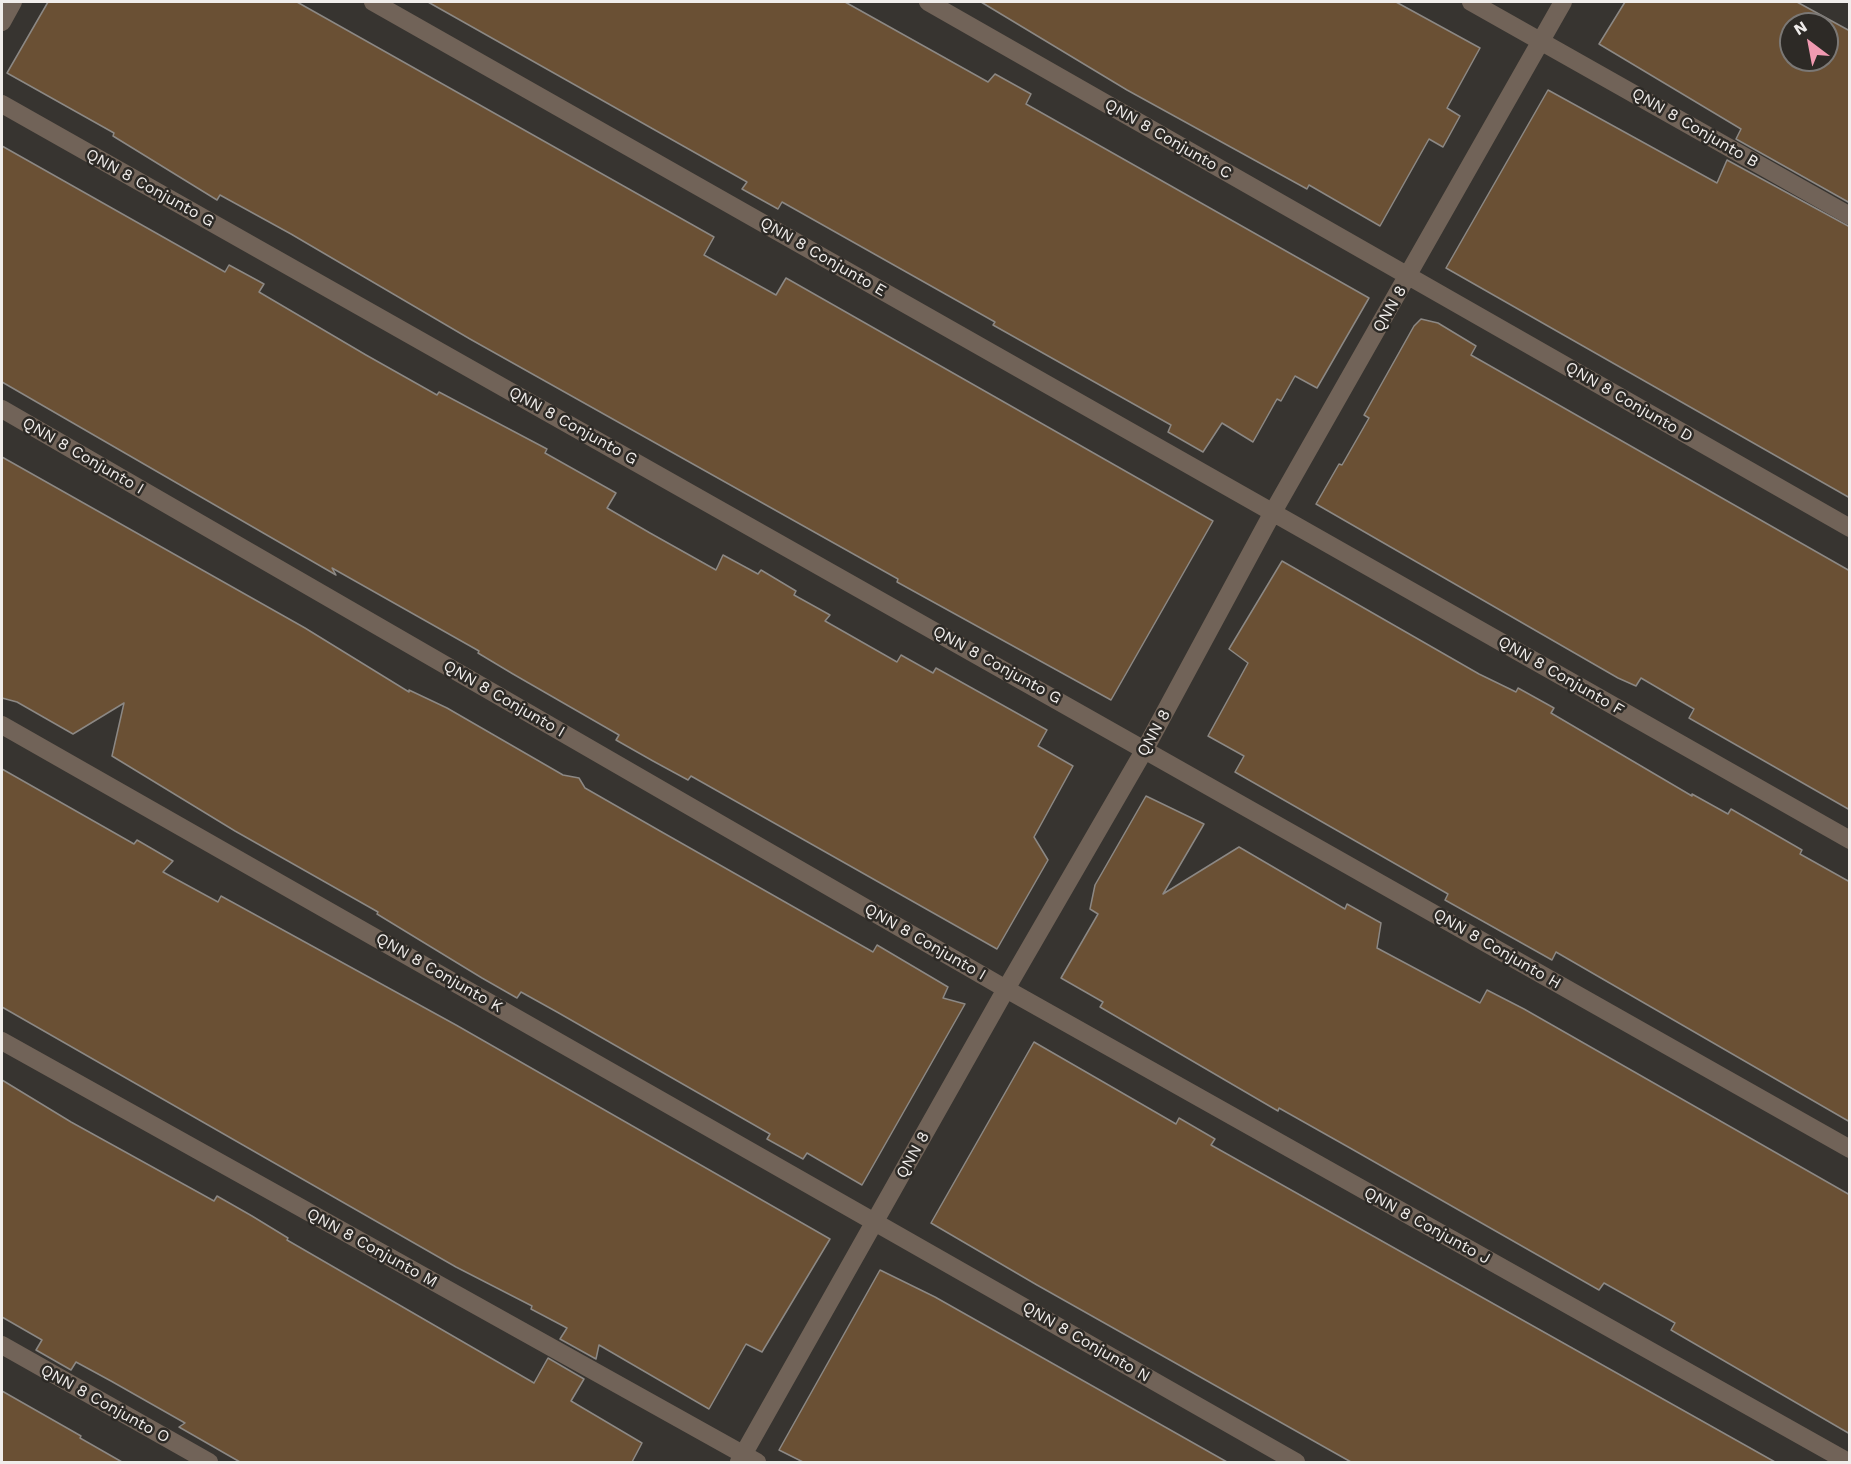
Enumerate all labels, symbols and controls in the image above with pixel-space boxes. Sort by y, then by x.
north arrow [1779,12,1839,72]
text: N [1790,17,1810,39]
street label: QNN 8 Conjunto B [1628,84,1762,172]
street label: QNN 8 Conjunto C [1101,95,1235,183]
street label: QNN 8 Conjunto G [82,145,218,231]
street label: QNN 8 Conjunto E [756,213,890,301]
street label: QNN 8 [1369,282,1411,336]
street label: QNN 8 Conjunto D [1562,358,1696,446]
street label: QNN 8 Conjunto G [505,383,641,469]
street label: QNN 8 Conjunto I [19,413,147,499]
street label: QNN 8 Conjunto G [929,622,1065,708]
street label: QNN 8 Conjunto F [1495,632,1627,720]
street label: QNN 8 Conjunto I [440,656,568,742]
street label: QNN 8 [1133,706,1175,760]
street label: QNN 8 Conjunto I [861,899,989,985]
street label: QNN 8 Conjunto H [1430,905,1564,993]
street label: QNN 8 Conjunto K [372,929,506,1017]
street label: QNN 8 [892,1128,934,1182]
street label: QNN 8 Conjunto J [1360,1183,1494,1269]
street label: QNN 8 Conjunto M [303,1204,441,1292]
street label: QNN 8 Conjunto N [1019,1298,1153,1386]
street label: QNN 8 Conjunto O [37,1361,173,1447]

